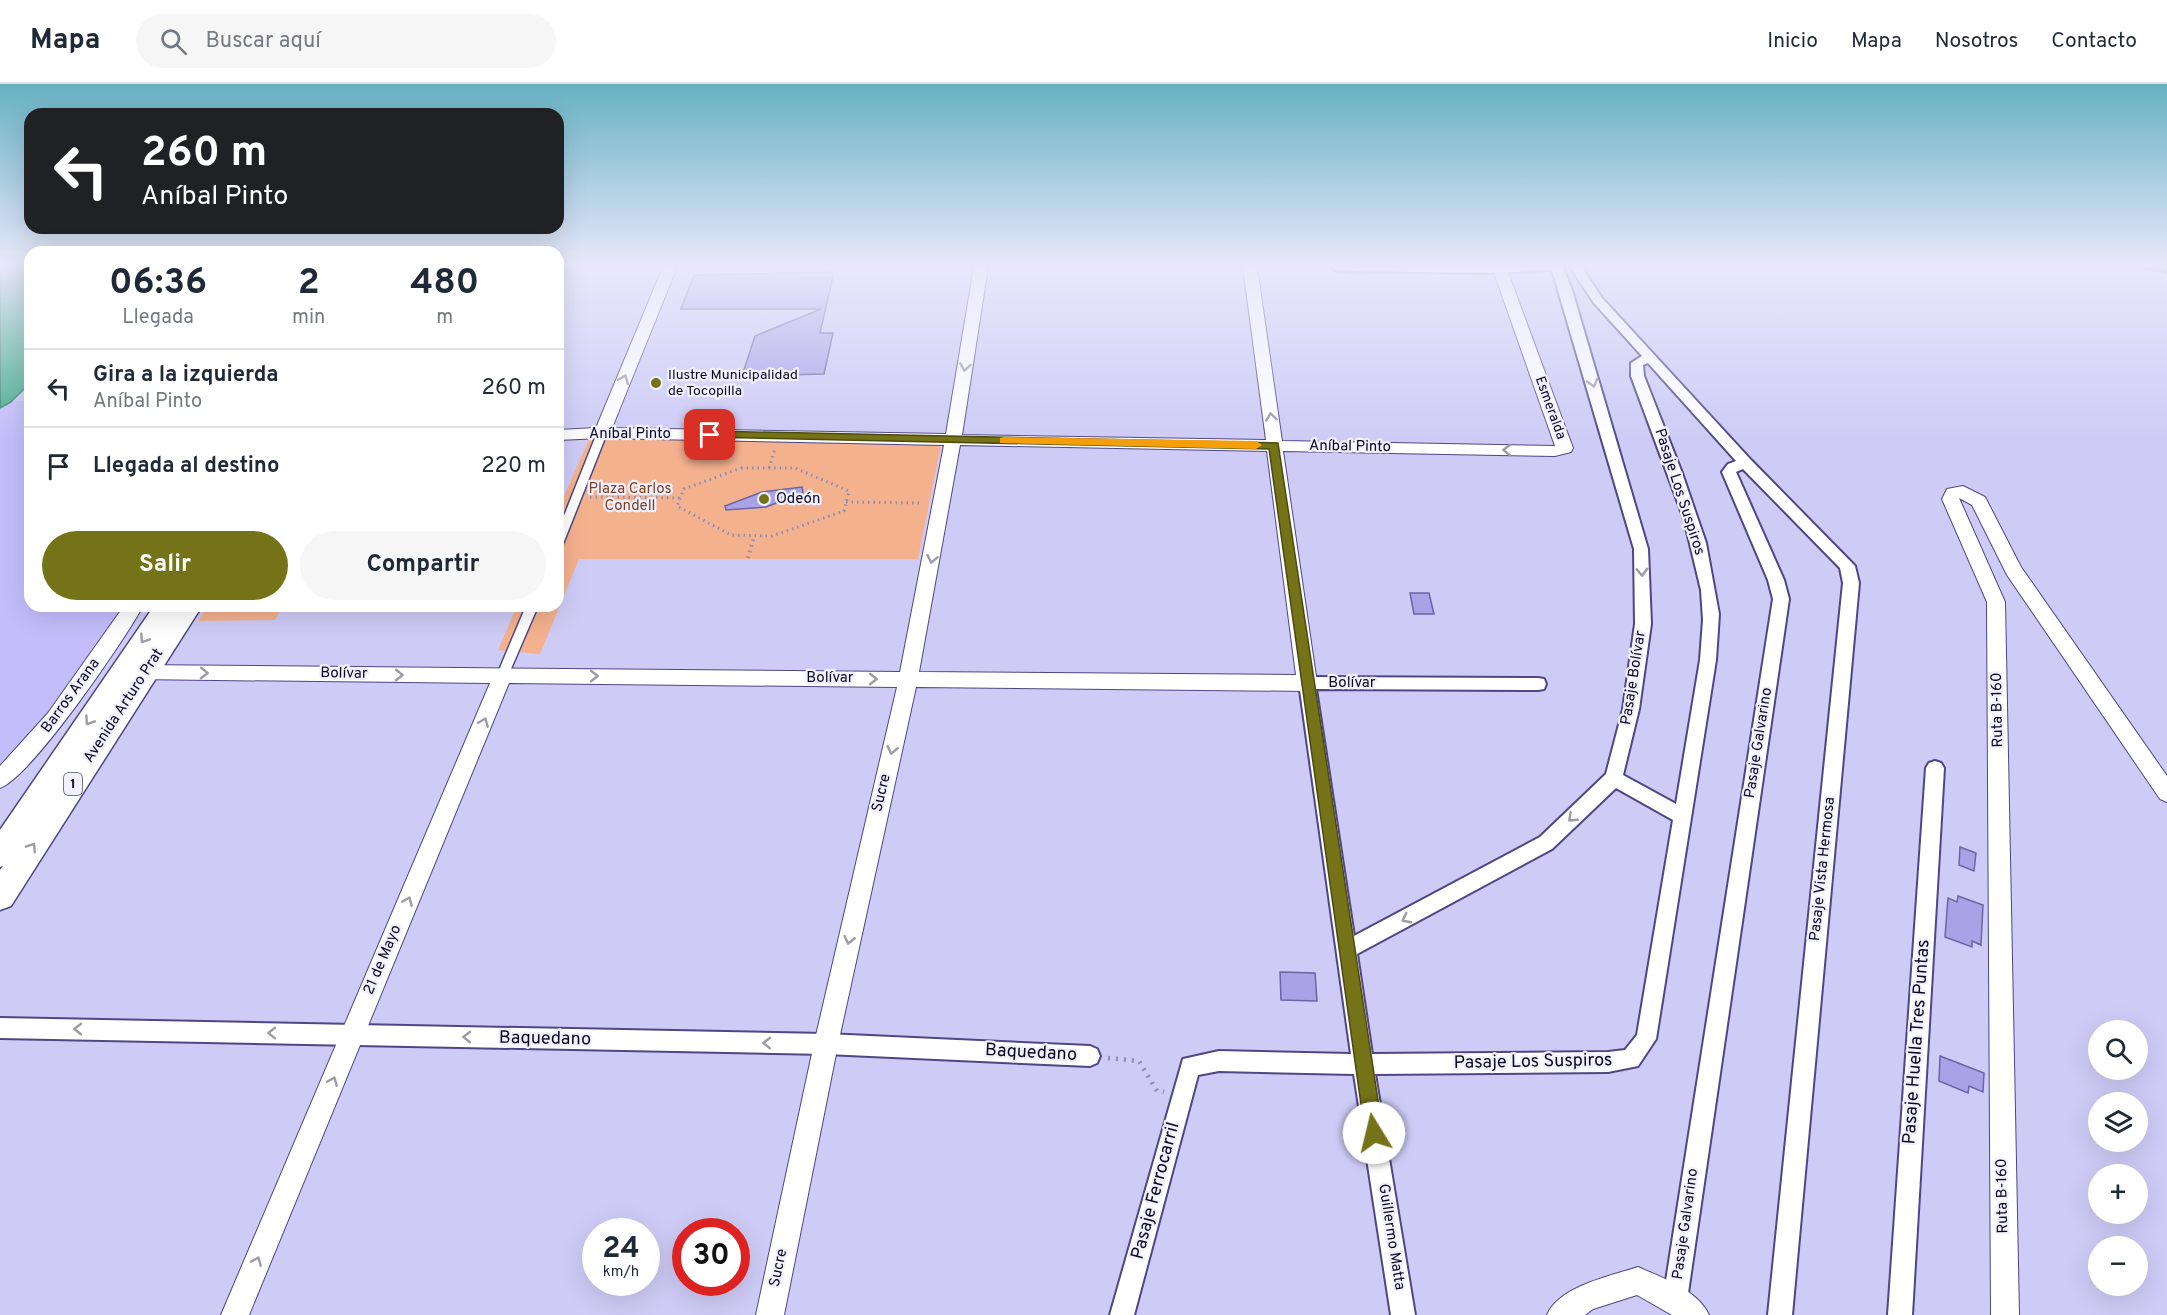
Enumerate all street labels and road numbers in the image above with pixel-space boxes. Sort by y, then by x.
street label: Esmeralda [1531,374,1569,442]
street label: Aníbal Pinto [589,425,671,444]
street label: Pasaje Los Suspiros [1650,426,1708,558]
street label: Aníbal Pinto [1309,437,1391,457]
street label: Pasaje Bolívar [1617,629,1651,726]
street label: Avenida Arturo Prat [80,645,168,767]
street label: Barros Arana [38,655,104,737]
street label: Bolívar [320,664,368,684]
street label: Bolívar [806,669,854,688]
street label: Ruta B-160 [1988,672,2008,748]
street label: Bolívar [1328,674,1376,693]
street label: Pasaje Galvarino [1741,686,1777,800]
street label: Sucre [868,772,896,814]
road number: 1 [64,773,82,795]
street label: Pasaje Vista Hermosa [1806,796,1840,942]
street label: 21 de Mayo [360,922,406,998]
street label: Pasaje Huella Tres Puntas [1898,939,1936,1145]
street label: Baquedano [499,1027,591,1051]
street label: Baquedano [984,1039,1078,1067]
street label: Pasaje Los Suspiros [1453,1049,1613,1075]
street label: Pasaje Ferrocarril [1127,1120,1185,1262]
street label: Ruta B-160 [1993,1158,2013,1234]
street label: Pasaje Galvarino [1669,1167,1703,1281]
street label: Guillermo Matta [1373,1182,1409,1292]
street label: Sucre [766,1247,792,1289]

